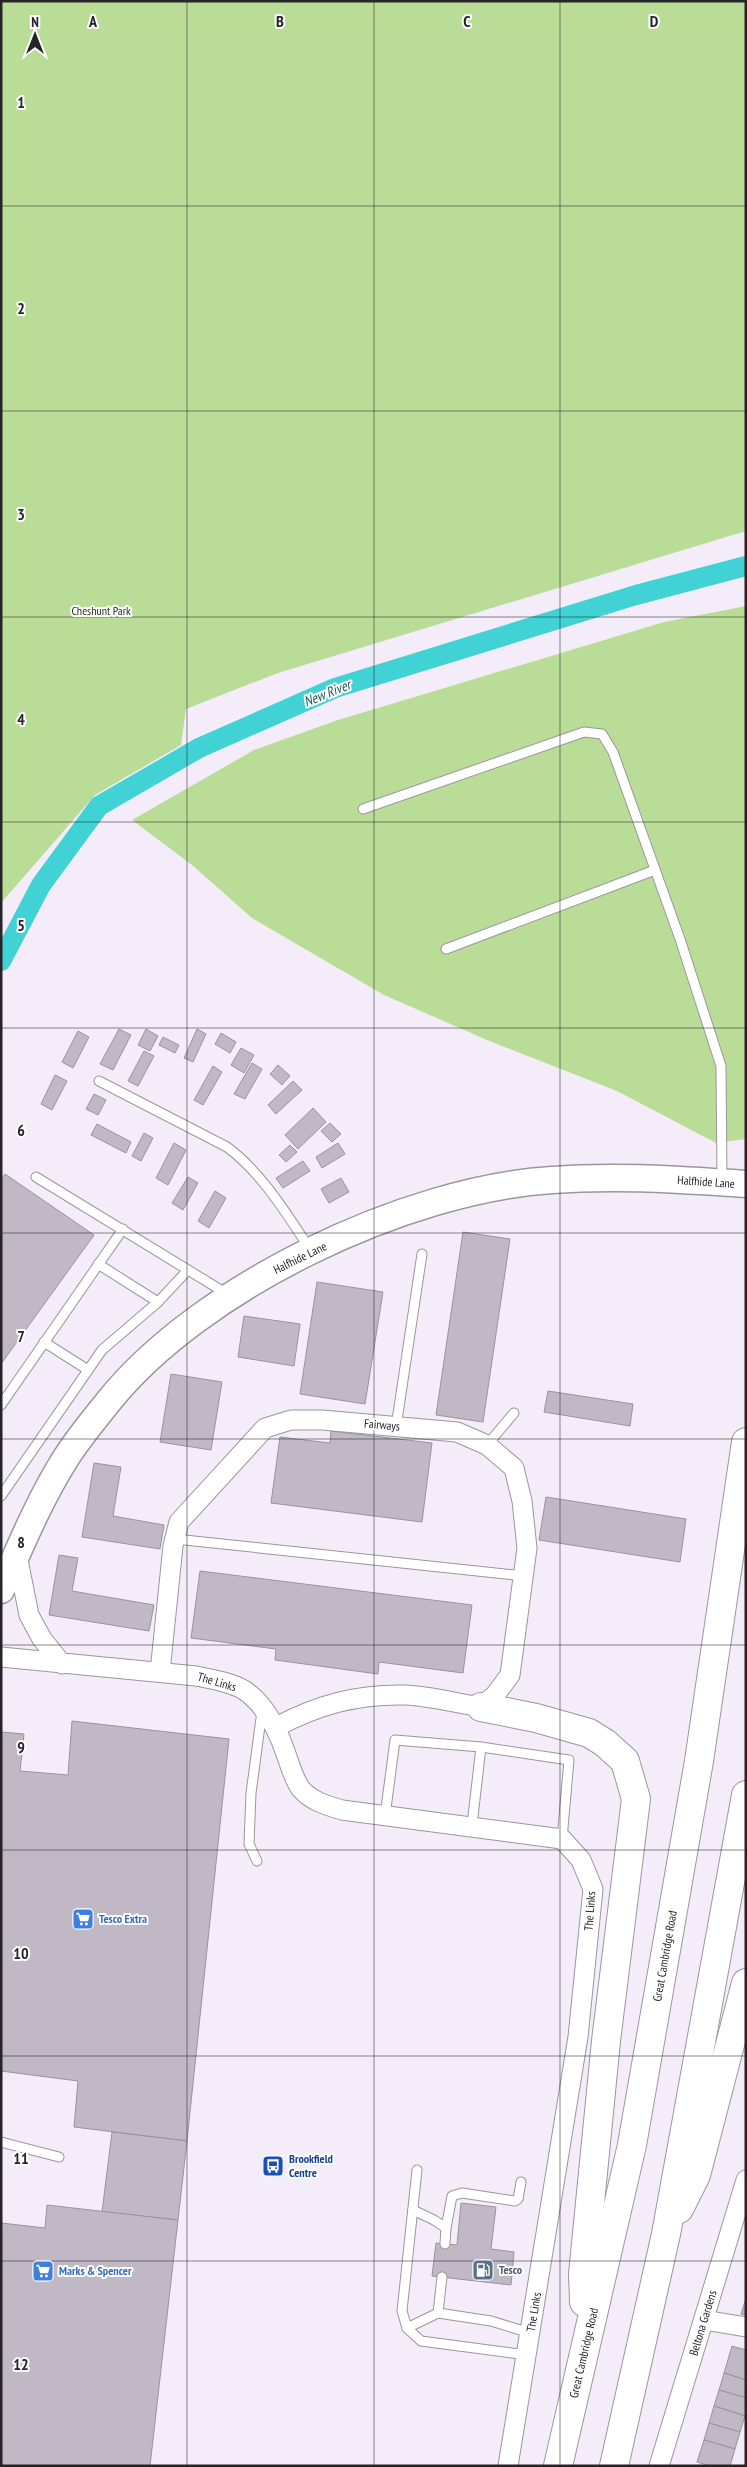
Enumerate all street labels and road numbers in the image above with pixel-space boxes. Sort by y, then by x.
street label: Halfhide Lane [677,1172,735,1191]
street label: Halfhide Lane [271,1238,329,1277]
street label: Fairways [363,1415,401,1434]
street label: The Links [196,1669,238,1694]
street label: The Links [581,1891,598,1931]
street label: Great Cambridge Road [649,1909,680,2003]
street label: Beltona Gardens [685,2288,720,2358]
street label: The Links [523,2291,544,2333]
street label: Great Cambridge Road [566,2306,601,2399]

